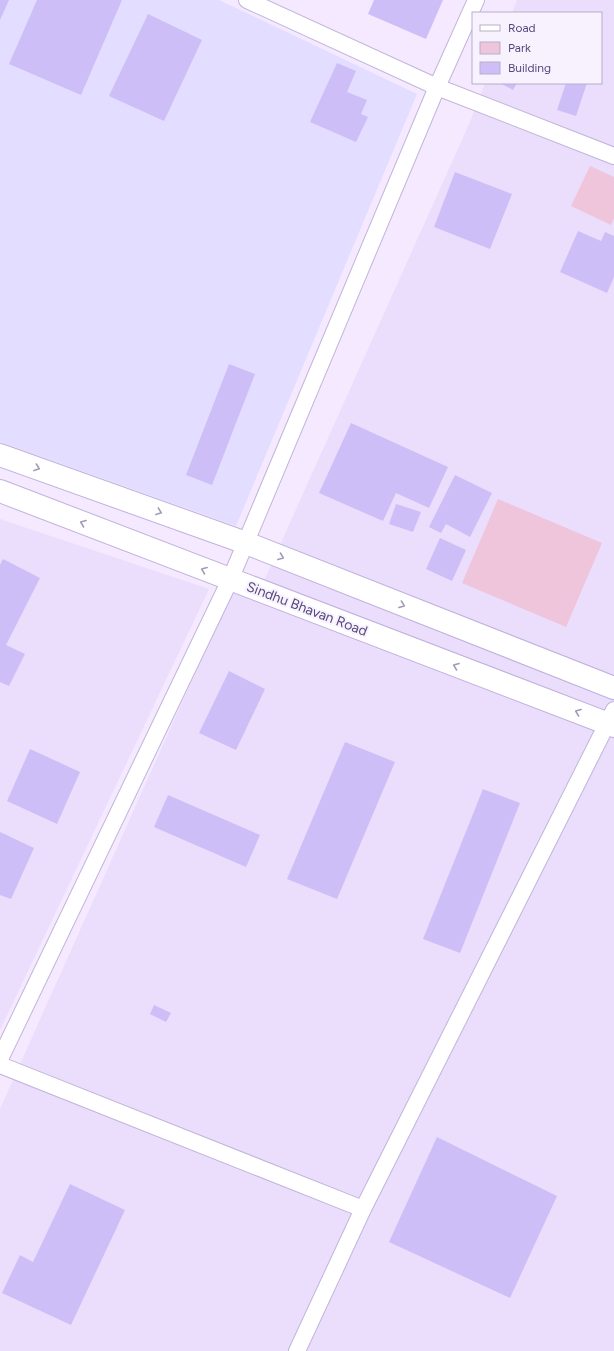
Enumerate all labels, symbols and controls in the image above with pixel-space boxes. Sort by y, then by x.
legend [472,12,602,84]
text: Road [508,21,536,35]
text: Park [508,41,531,55]
text: Building [508,61,551,75]
one-way arrow [33,463,40,471]
one-way arrow [155,507,162,516]
one-way arrow [79,519,86,527]
one-way arrow [276,552,284,560]
one-way arrow [200,566,207,574]
street label: Sindhu Bhavan Road [244,578,370,640]
one-way arrow [398,600,405,608]
one-way arrow [453,663,460,671]
one-way arrow [574,709,581,717]

